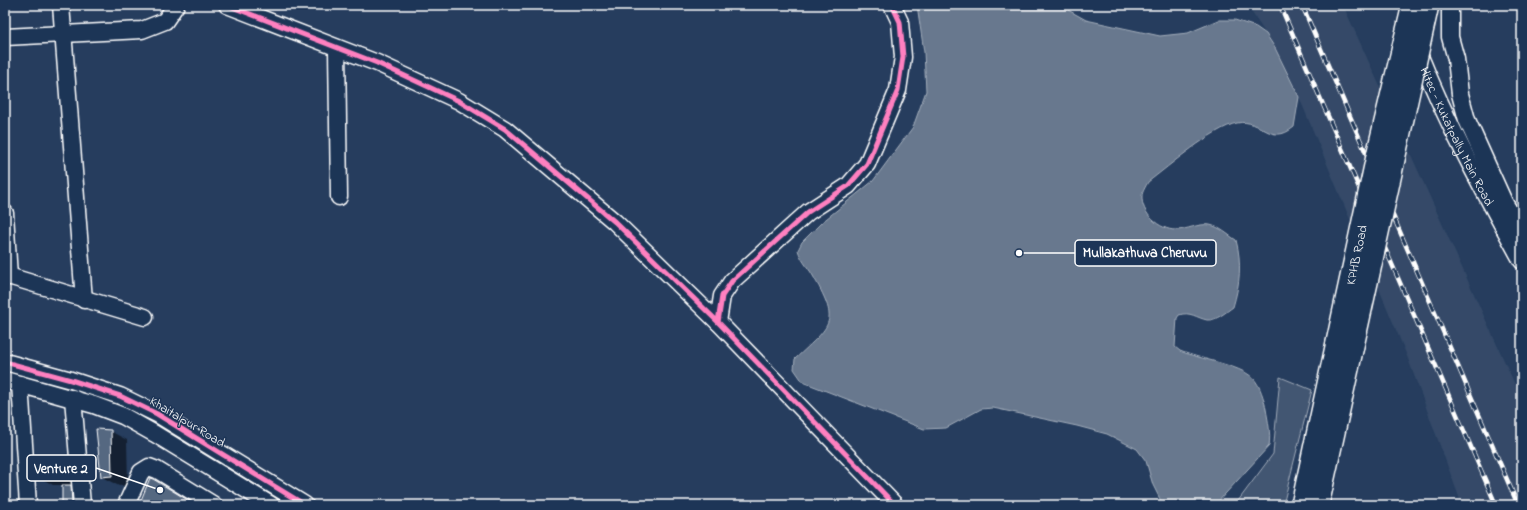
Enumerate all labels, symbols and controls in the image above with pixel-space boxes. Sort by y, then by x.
street label: Hitec - Kukatpally Main Road [1414,64,1498,210]
street label: KPHB Road [1342,223,1373,287]
callout: Mullakathuva Cheruvu [1075,240,1216,266]
text: Mullakathuva Cheruvu [1083,243,1207,264]
street label: Khaitalpur Road [146,392,229,453]
callout: Venture 2 [27,455,96,481]
text: Venture 2 [33,459,88,480]

